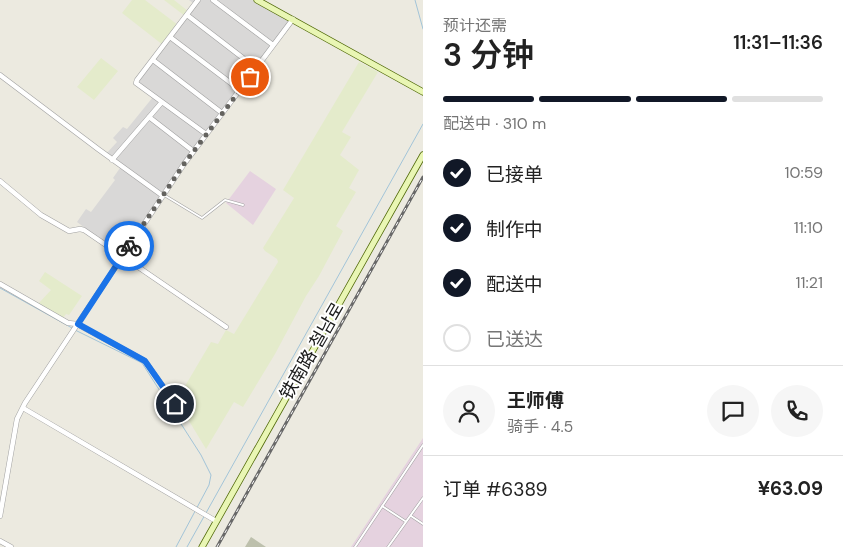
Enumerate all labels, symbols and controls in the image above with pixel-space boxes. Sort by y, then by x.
text: 预计还需 [443,15,507,36]
text: 11:31–11:36 [733,30,823,55]
text: 3 分钟 [443,34,534,76]
pin [229,56,271,98]
icon: bag [236,63,264,91]
text: 配送中 · 310 m [443,113,546,134]
icon: check [443,159,471,187]
text: 已接单 [486,162,543,187]
text: 10:59 [784,162,823,183]
icon: check [443,214,471,242]
text: 制作中 [486,217,543,242]
text: 11:10 [794,217,823,238]
courier [104,221,154,271]
icon: bike [115,232,143,260]
icon: check [443,269,471,297]
text: 配送中 [486,272,543,297]
text: 11:21 [796,272,823,293]
street label: 铁南路 철남로 [274,298,350,404]
text: 已送达 [486,327,543,352]
pin [154,383,196,425]
button: person [443,385,495,437]
button: chat [707,385,759,437]
button: phone [771,385,823,437]
text: 王师傅 [507,388,564,413]
icon: home [161,390,189,418]
text: 骑手 · 4.5 [507,416,573,437]
text: ¥63.09 [758,476,823,501]
text: 订单 #6389 [443,477,547,502]

